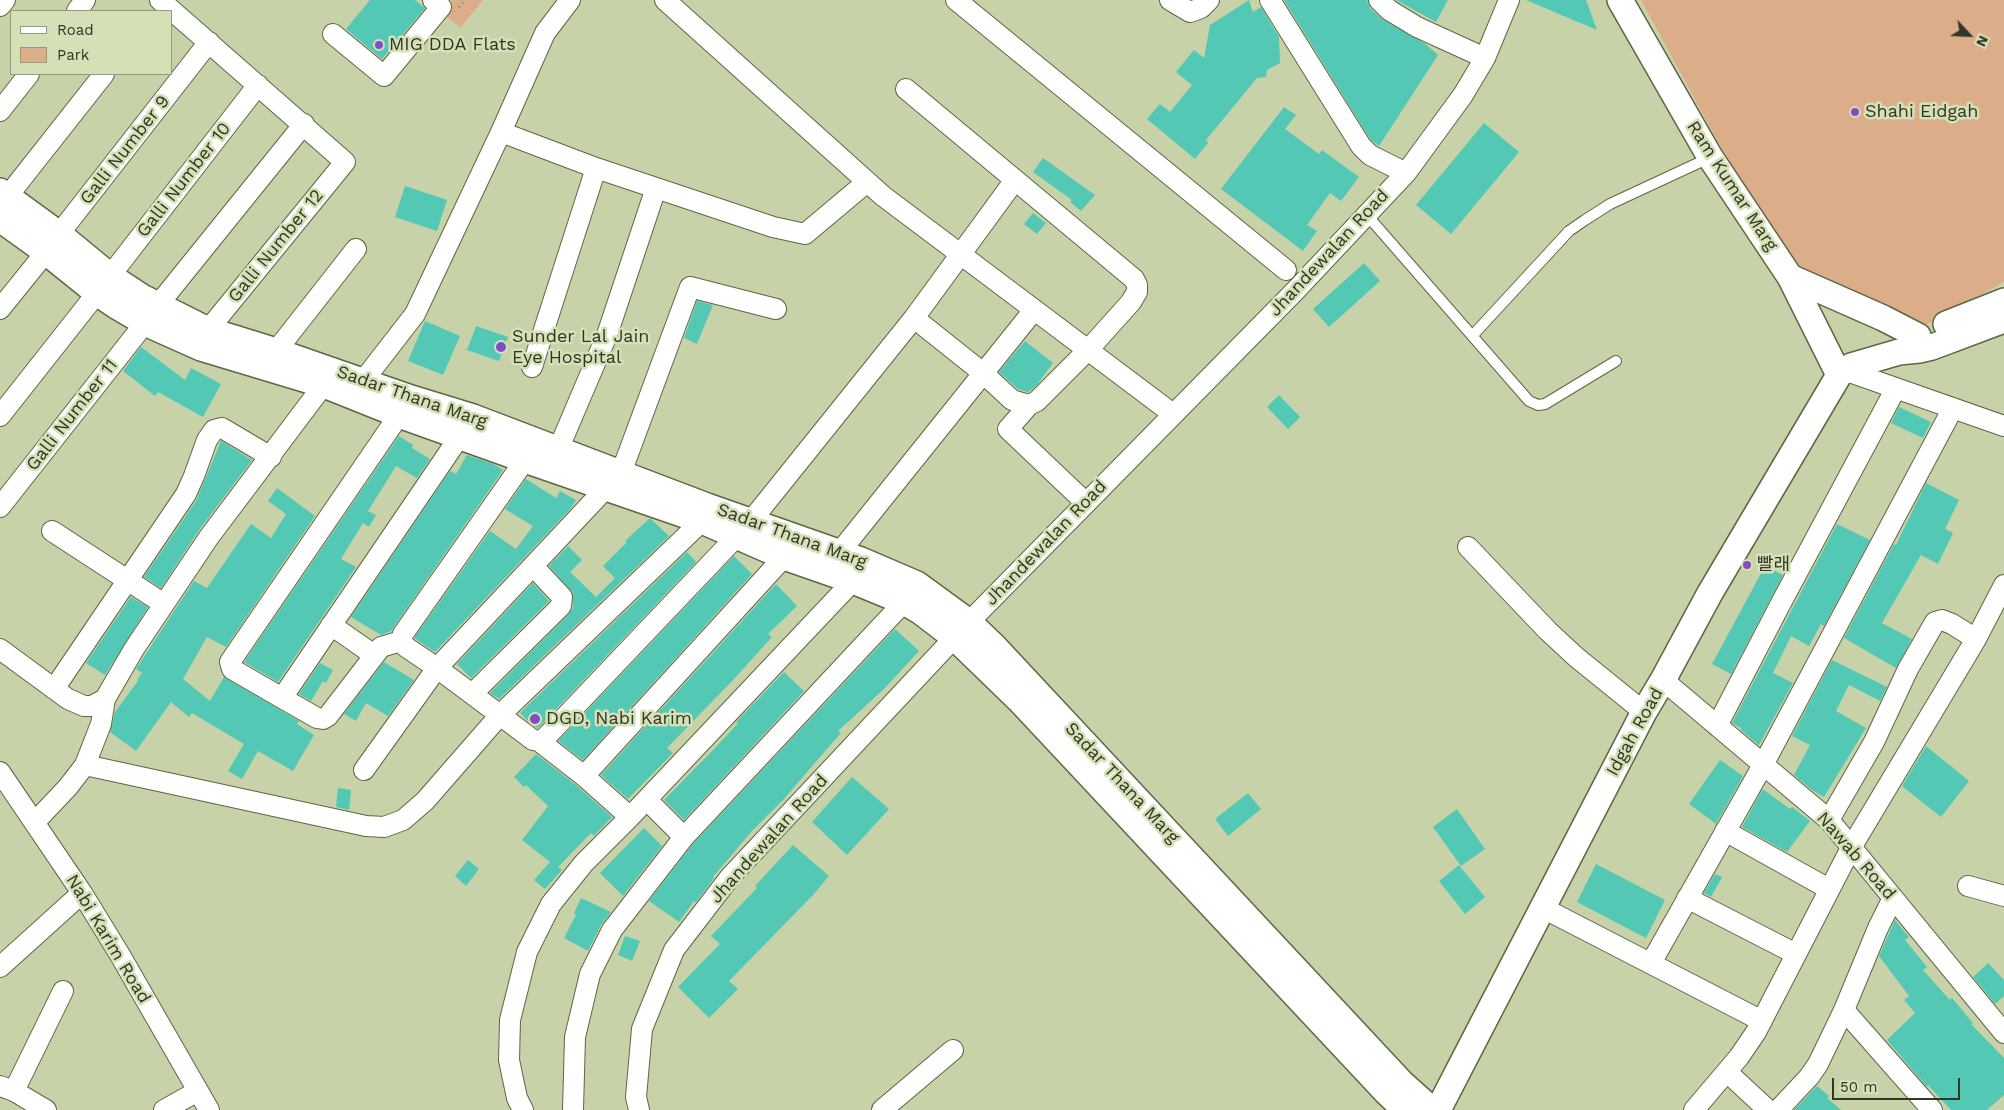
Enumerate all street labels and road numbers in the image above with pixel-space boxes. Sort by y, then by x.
street label: Galli Number 9 [76,91,174,209]
street label: Ram Kumar Marg [1682,117,1782,255]
street label: Galli Number 10 [132,118,236,242]
street label: Galli Number 12 [224,185,328,307]
street label: Jhandewalan Road [1265,185,1393,321]
street label: Galli Number 11 [22,355,122,475]
street label: Sadar Thana Marg [334,361,490,433]
street label: Jhandewalan Road [981,476,1111,610]
street label: Sadar Thana Marg [714,499,870,573]
street label: Idgah Road [1602,684,1668,780]
street label: Sadar Thana Marg [1060,718,1184,848]
street label: Jhandewalan Road [705,770,833,908]
street label: Nawab Road [1812,808,1900,904]
street label: Nabi Karim Road [61,871,155,1007]

